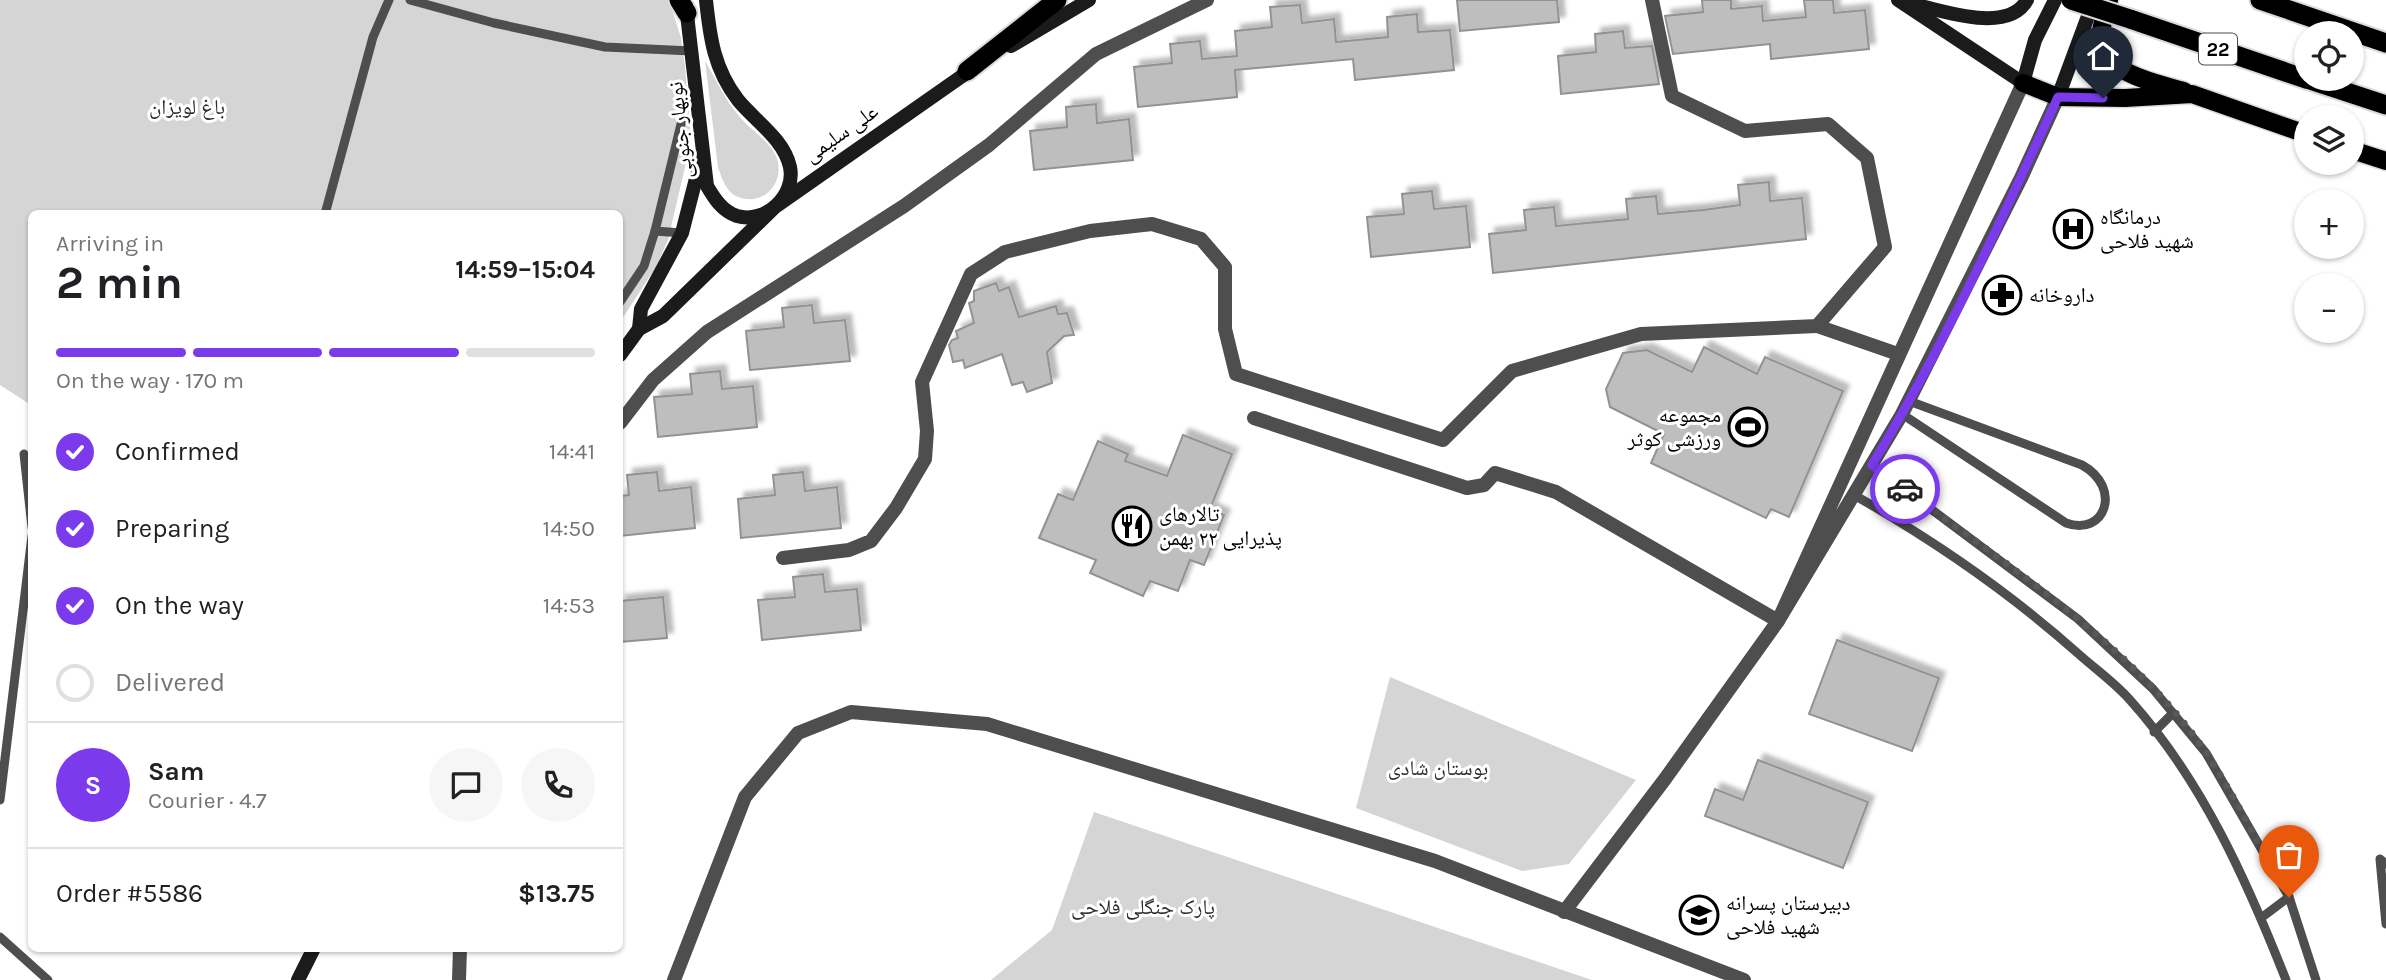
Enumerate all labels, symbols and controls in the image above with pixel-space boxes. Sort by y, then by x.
map controls [2294,21,2364,343]
button: locate [2294,21,2364,91]
pin [2073,26,2133,98]
road number: 22 [2199,34,2237,64]
icon: home [2084,37,2122,75]
street label: نوبهار جنوبی [663,80,698,180]
park label: باغ لویزان [149,95,225,120]
street label: علی سلیمی [799,99,884,168]
button: layers [2294,105,2364,175]
button: + [2294,189,2364,259]
place label: درمانگاه شهید فلاحی [2100,205,2194,254]
hospital icon: درمانگاه شهید فلاحی [2052,208,2094,250]
text: Arriving in [56,230,164,257]
text: 14:59–15:04 [455,254,595,285]
text: 2 min [56,256,183,310]
button: − [2294,273,2364,343]
pharmacy icon: داروخانه [1981,274,2023,316]
place label: داروخانه [2029,283,2095,307]
text: On the way · 170 m [56,367,244,394]
place label: مجموعه ورزشی کوثر [1626,403,1721,452]
sports icon: مجموعه ورزشی کوثر [1727,406,1769,448]
icon: check [56,433,94,471]
text: Confirmed [115,436,240,467]
text: 14:41 [549,438,595,465]
courier [1870,454,1940,524]
icon: car [1886,470,1924,508]
place label: تالارهای پذیرایی ۲۲ بهمن [1159,502,1282,551]
restaurant icon: تالارهای پذیرایی ۲۲ بهمن [1111,505,1153,547]
icon: check [56,510,94,548]
text: Preparing [115,513,229,544]
text: 14:50 [543,515,595,542]
icon: check [56,587,94,625]
text: On the way [115,590,244,621]
text: 14:53 [543,592,595,619]
text: Delivered [115,667,225,698]
button: chat [429,748,503,822]
button: phone [521,748,595,822]
text: Sam [148,756,204,787]
park label: بوستان شادی [1388,756,1488,780]
text: S [85,770,101,801]
text: Courier · 4.7 [148,787,267,814]
pin [2259,825,2319,897]
icon: bag [2270,836,2308,874]
text: Order #5586 [56,878,203,909]
text: $13.75 [518,878,595,909]
place label: دبیرستان پسرانه شهید فلاحی [1726,891,1850,940]
school or university icon: دبیرستان پسرانه شهید فلاحی [1678,894,1720,936]
park label: پارک جنگلی فلاحی [1071,895,1215,920]

